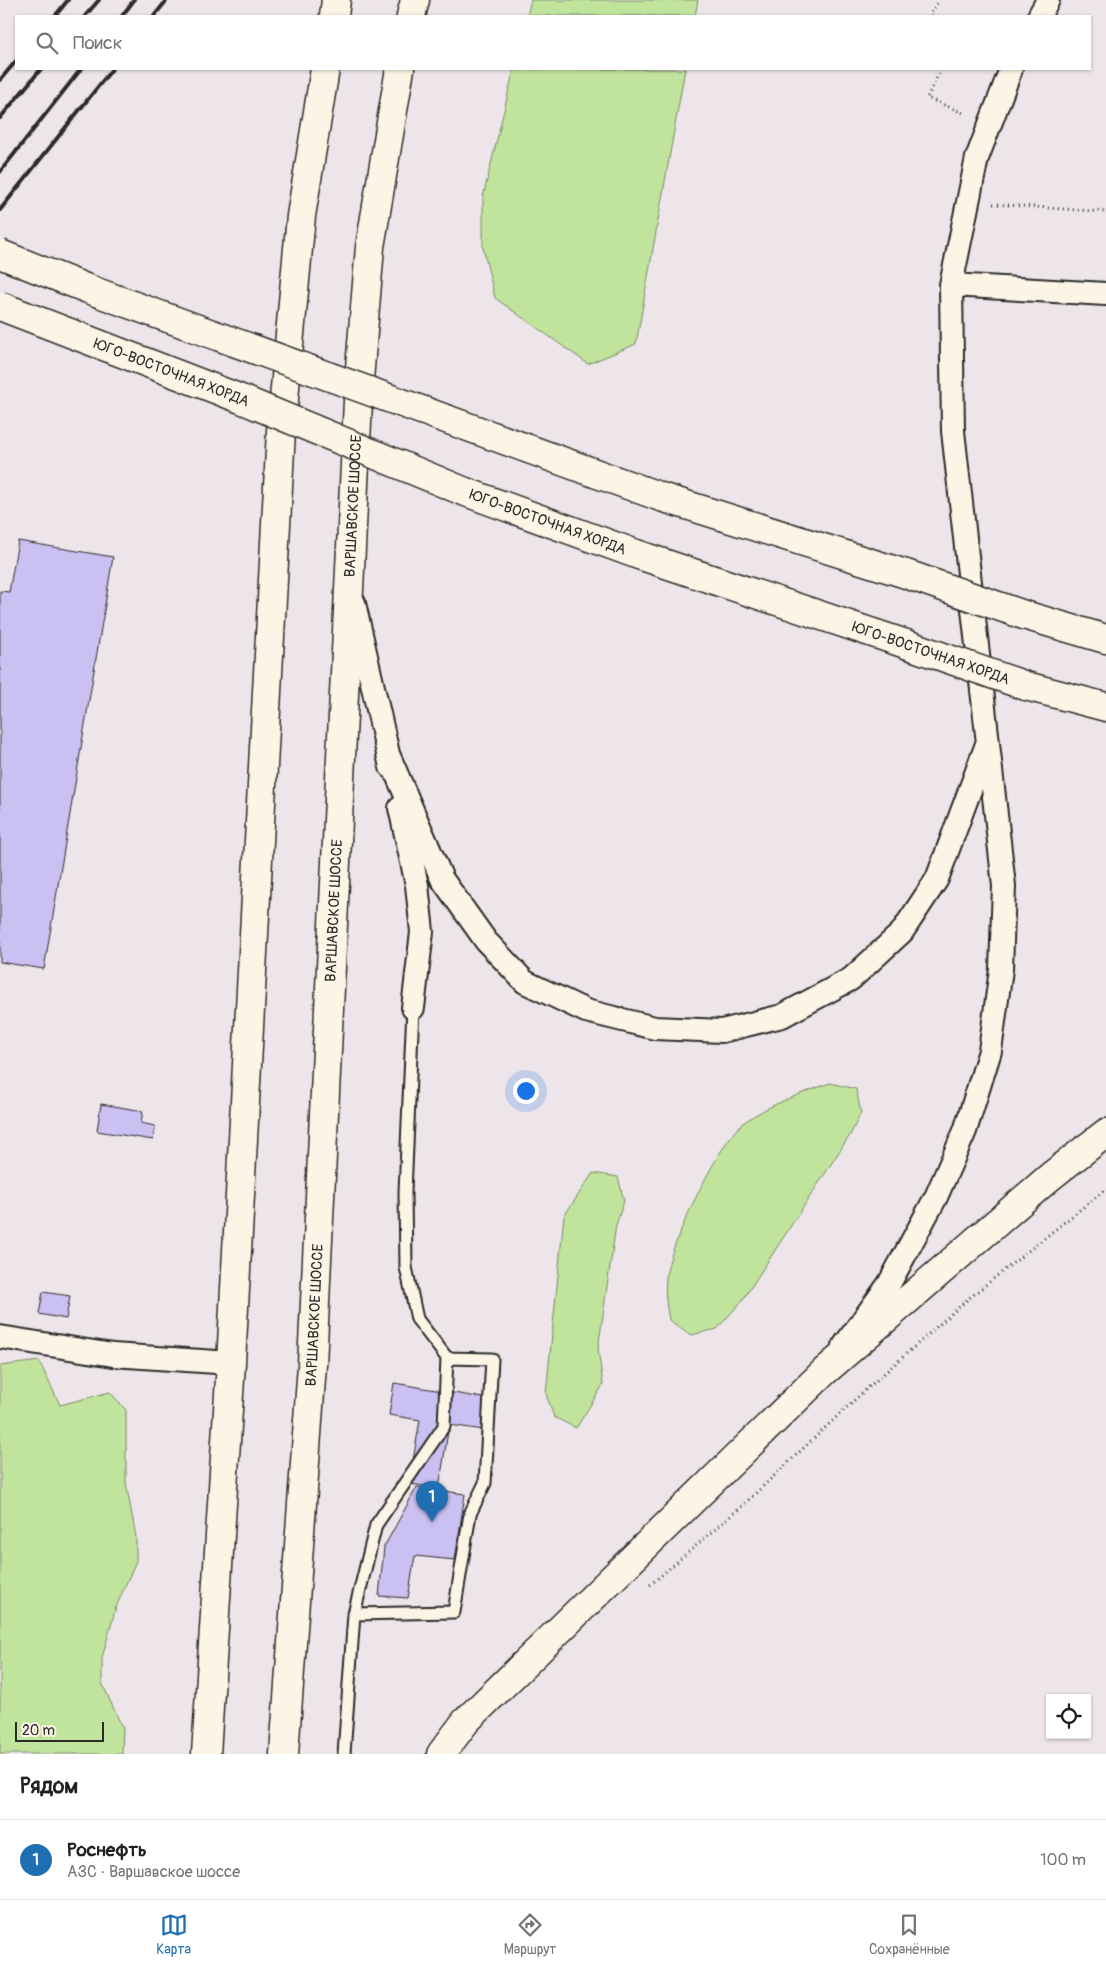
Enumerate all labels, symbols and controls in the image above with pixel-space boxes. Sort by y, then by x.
search box [15,15,1091,70]
icon: search [33,29,61,57]
text: Поиск [73,31,123,55]
street label: ЮГО-ВОСТОЧНАЯ ХОРДА [91,334,252,412]
street label: ВАРШАВСКОЕ ШОССЕ [341,434,366,578]
street label: ЮГО-ВОСТОЧНАЯ ХОРДА [467,485,629,560]
street label: ЮГО-ВОСТОЧНАЯ ХОРДА [850,618,1012,689]
street label: ВАРШАВСКОЕ ШОССЕ [321,839,347,982]
your location [513,1078,539,1104]
street label: ВАРШАВСКОЕ ШОССЕ [301,1243,328,1387]
pin: 1 [416,1481,448,1522]
map controls [1046,1694,1091,1739]
button: locate [1046,1694,1091,1739]
scale bar [15,1719,104,1742]
text: 20 m [22,1722,55,1739]
text: Рядом [20,1773,78,1800]
text: Роснефть [67,1838,147,1862]
text: 1 [33,1850,39,1870]
text: 100 m [1040,1850,1086,1870]
text: АЗС · Варшавское шоссе [67,1862,240,1882]
tab: Карта [156,1911,191,1958]
tab: Маршрут [504,1911,556,1958]
tab: Сохранённые [869,1911,950,1958]

